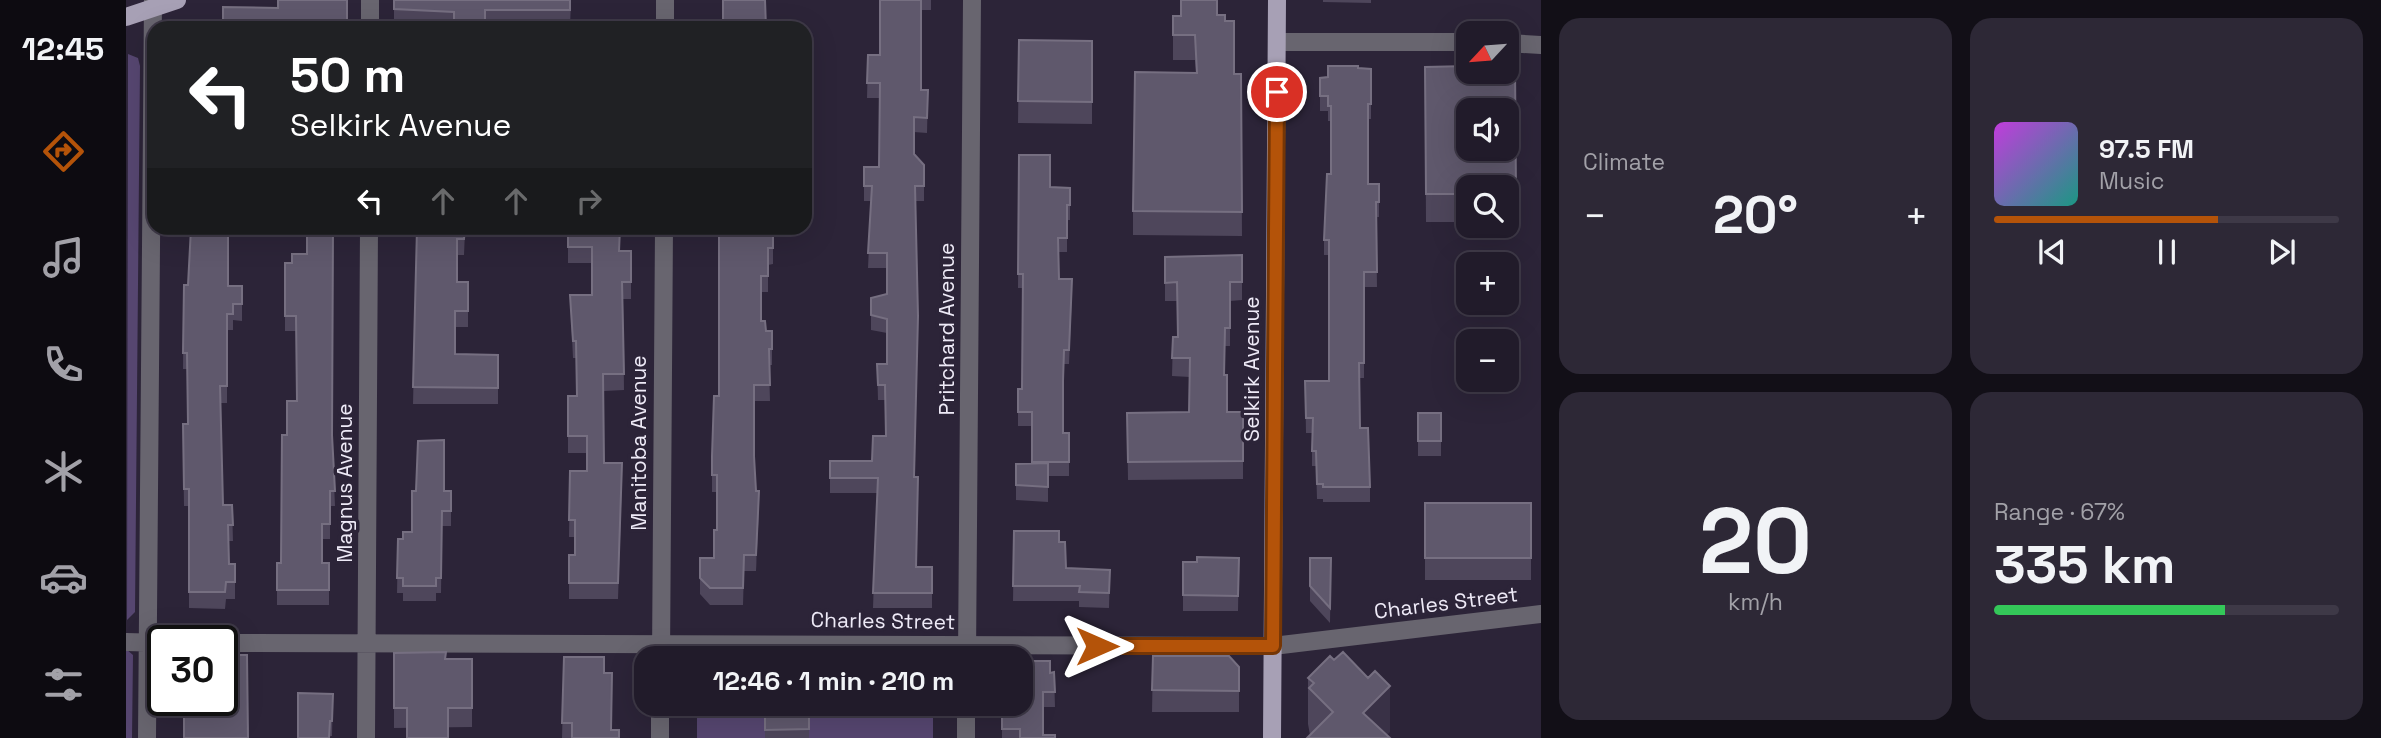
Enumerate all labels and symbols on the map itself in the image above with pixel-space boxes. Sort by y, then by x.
north arrow [1456,21,1519,84]
pin [1247,62,1307,122]
street label: Pritchard Avenue [933,243,960,415]
street label: Selkirk Avenue [1238,296,1265,442]
street label: Manitoba Avenue [625,355,652,531]
street label: Magnus Avenue [331,403,358,563]
street label: Charles Street [1373,580,1519,625]
street label: Charles Street [811,606,956,635]
position arrow [1060,609,1134,683]
speed limit sign: 30 [147,625,238,716]

